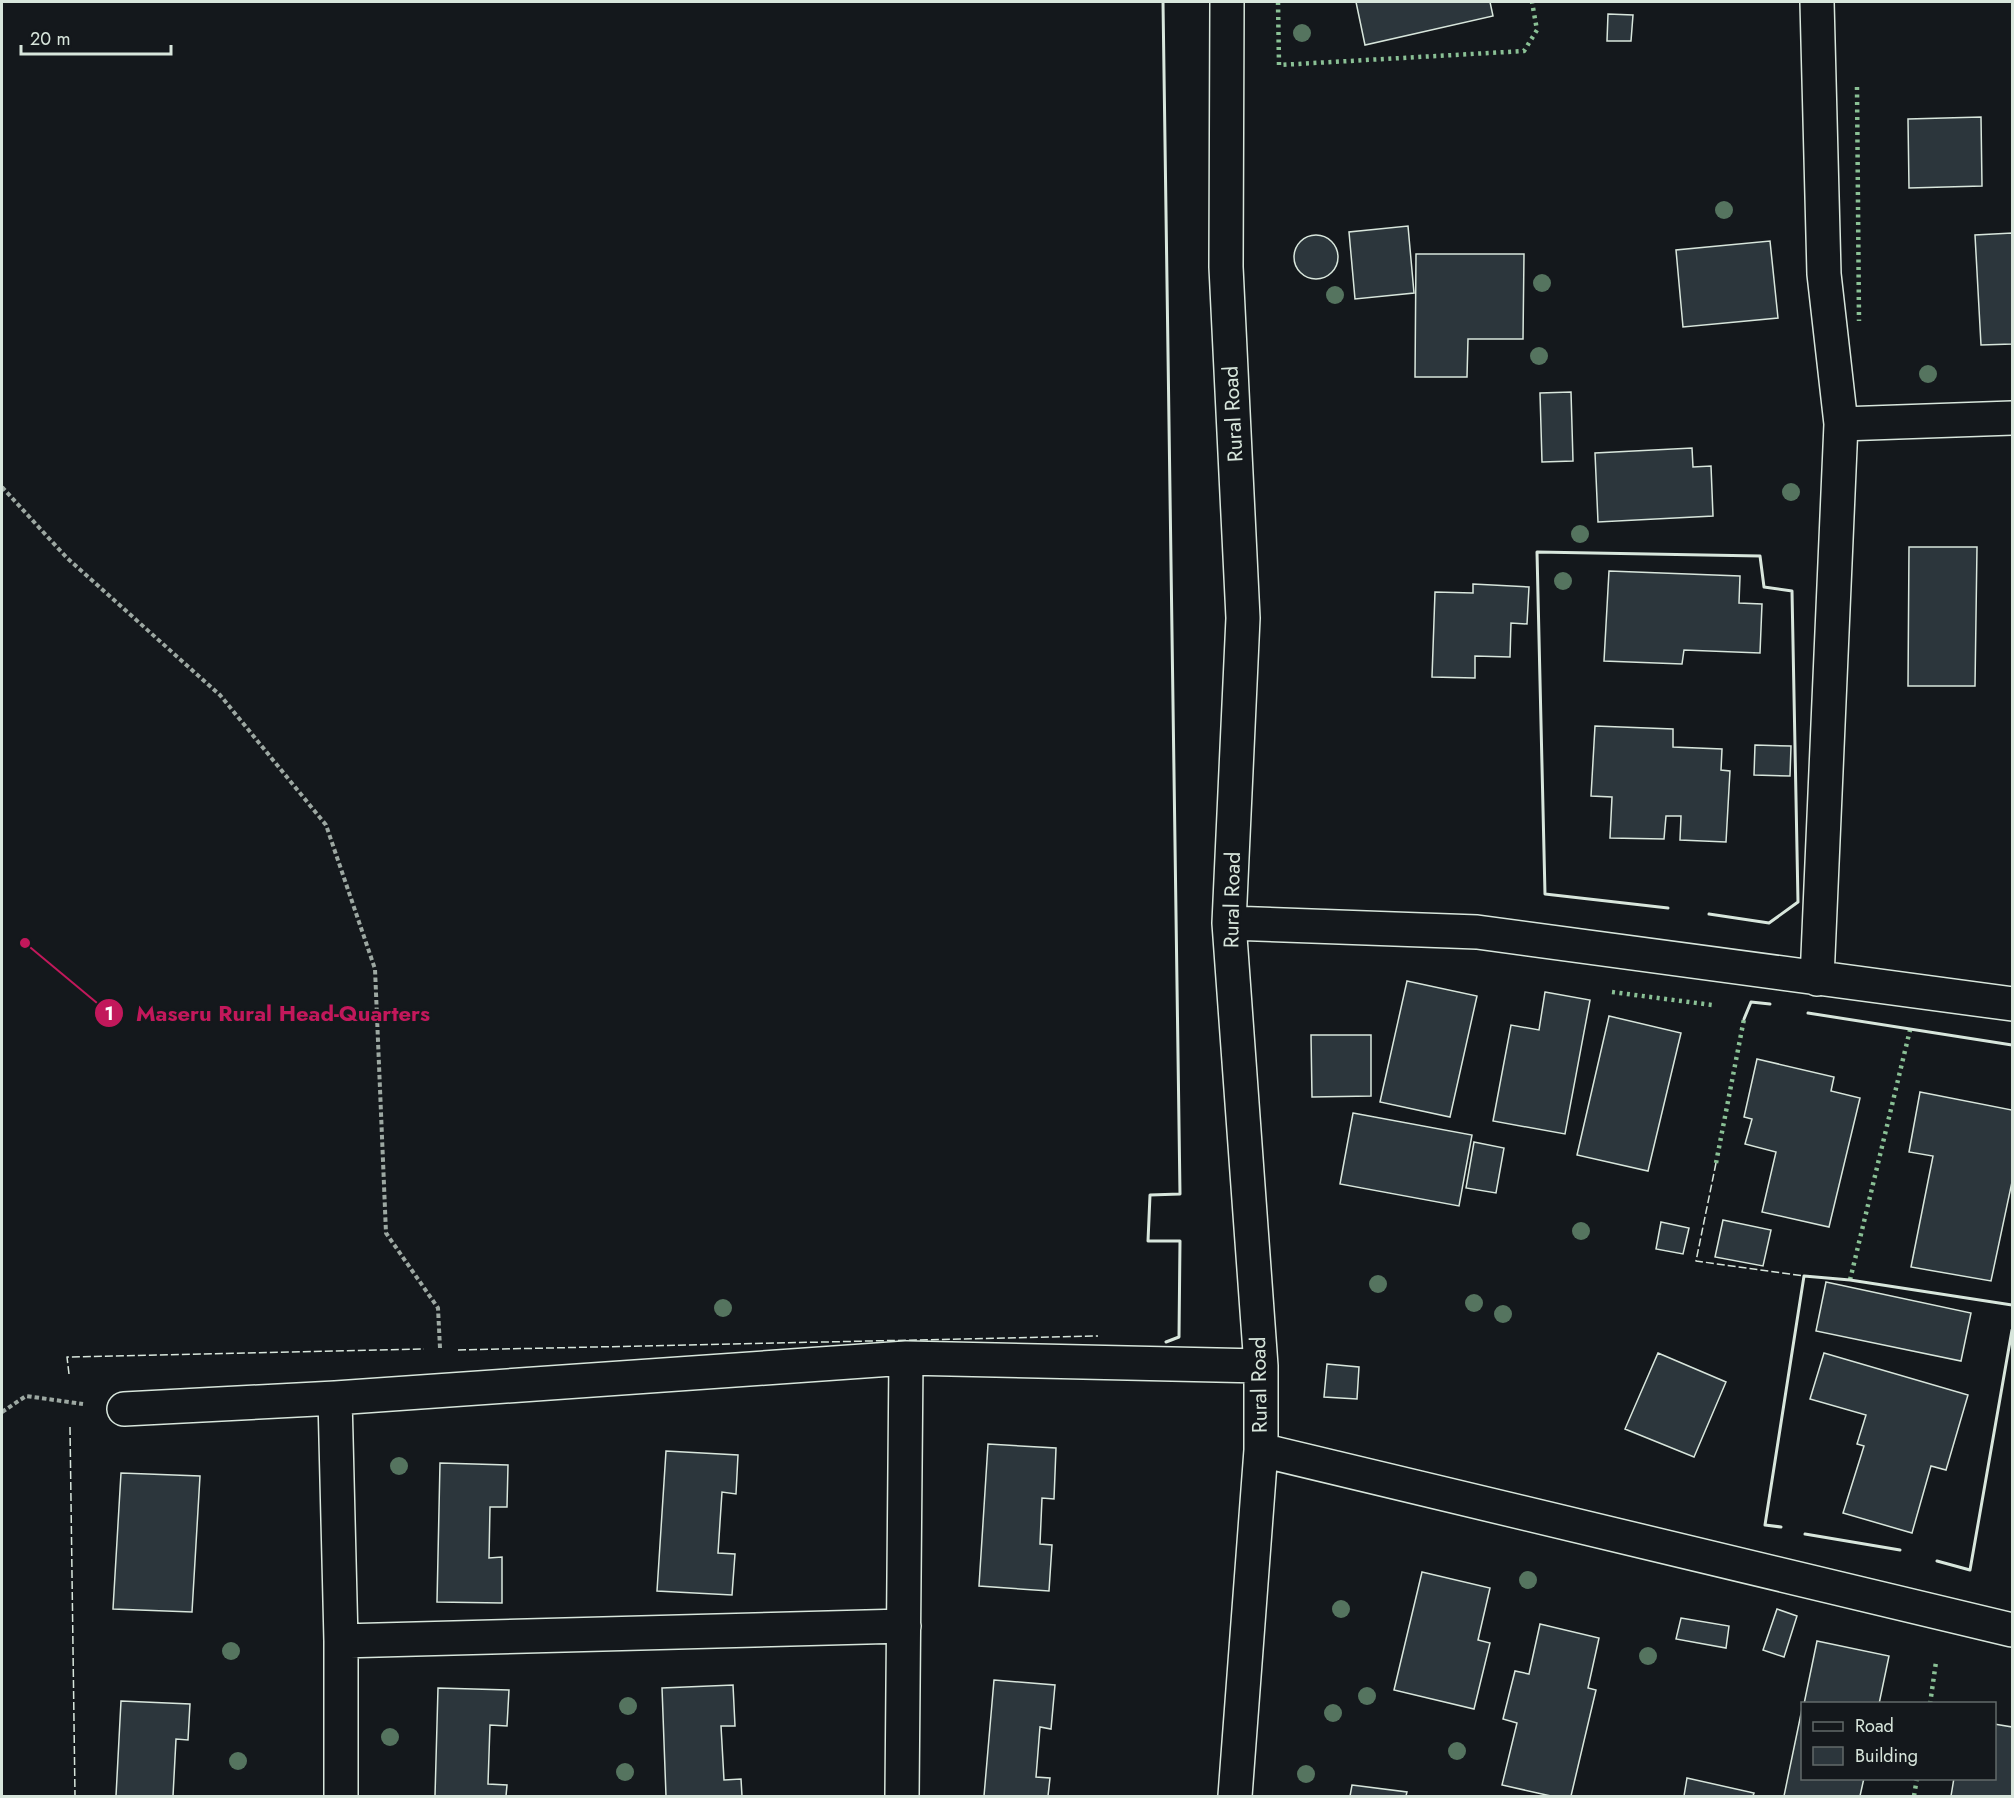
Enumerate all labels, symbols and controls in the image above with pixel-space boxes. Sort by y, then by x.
scale bar [21,18,171,56]
text: 20 m [30,26,70,52]
street label: Rural Road [1215,365,1251,463]
street label: Rural Road [1216,851,1248,949]
callout: Maseru Rural Head-Quarters [94,993,442,1033]
text: Maseru Rural Head-Quarters [136,997,430,1029]
text: 1 [104,1001,114,1027]
street label: Rural Road [1243,1336,1275,1434]
legend [1801,1702,1996,1780]
text: Road [1855,1713,1894,1739]
text: Building [1855,1743,1918,1769]

